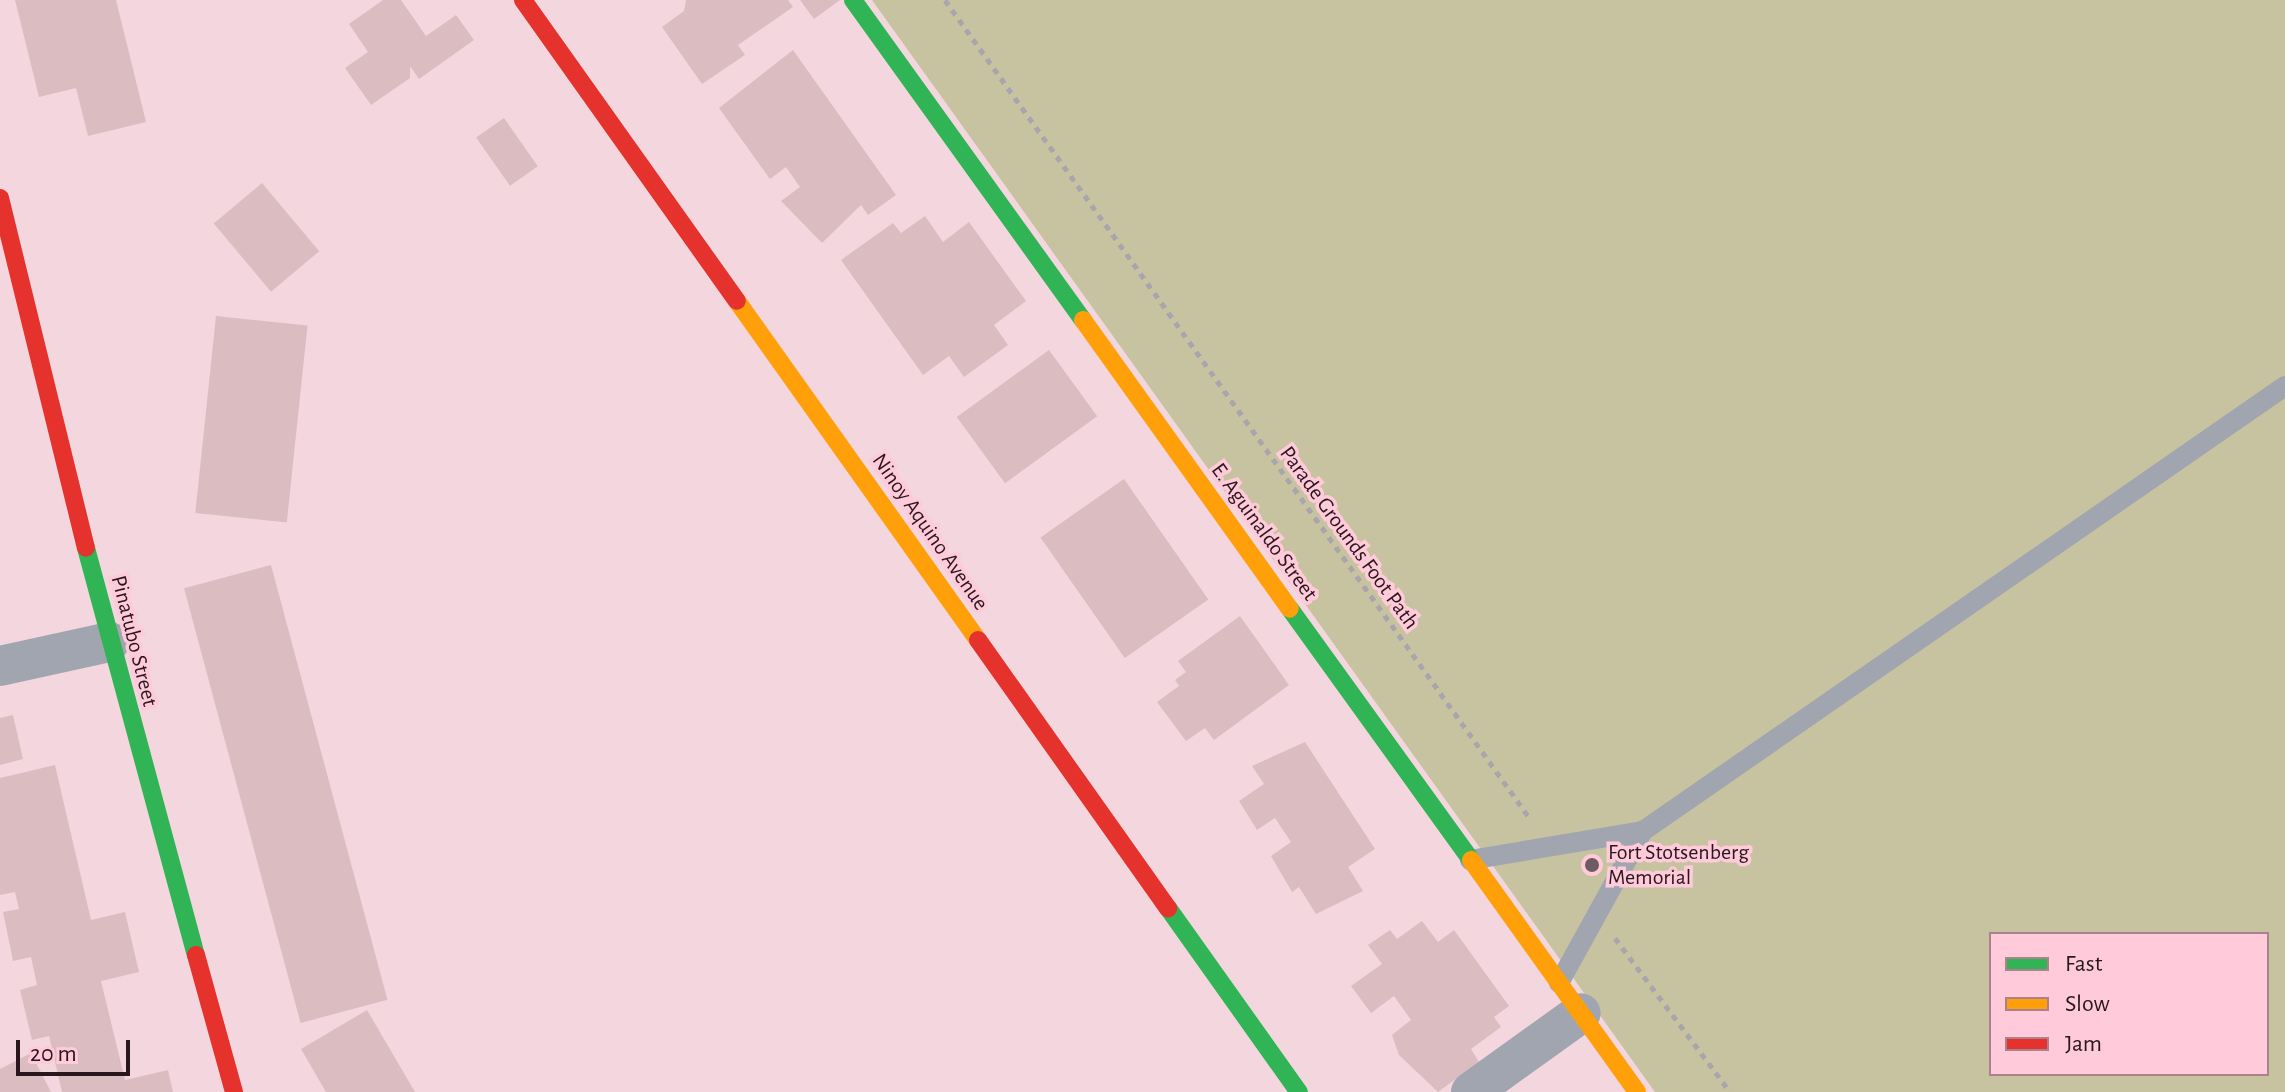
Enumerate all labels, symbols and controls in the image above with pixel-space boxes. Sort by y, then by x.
street label: Parade Grounds Foot Path [1274,441,1424,635]
street label: Ninoy Aquino Avenue [866,449,994,615]
street label: E. Aguinaldo Street [1205,458,1323,606]
street label: Pinatubo Street [105,573,163,709]
place label: Fort Stotsenberg Memorial [1608,839,1749,890]
marker: Fort Stotsenberg Memorial [1583,856,1601,874]
legend [1989,932,2269,1076]
text: Fast [2065,952,2102,976]
text: Slow [2065,992,2110,1016]
scale bar [20,1024,134,1074]
text: Jam [2065,1032,2102,1056]
text: 20 m [30,1042,77,1066]

